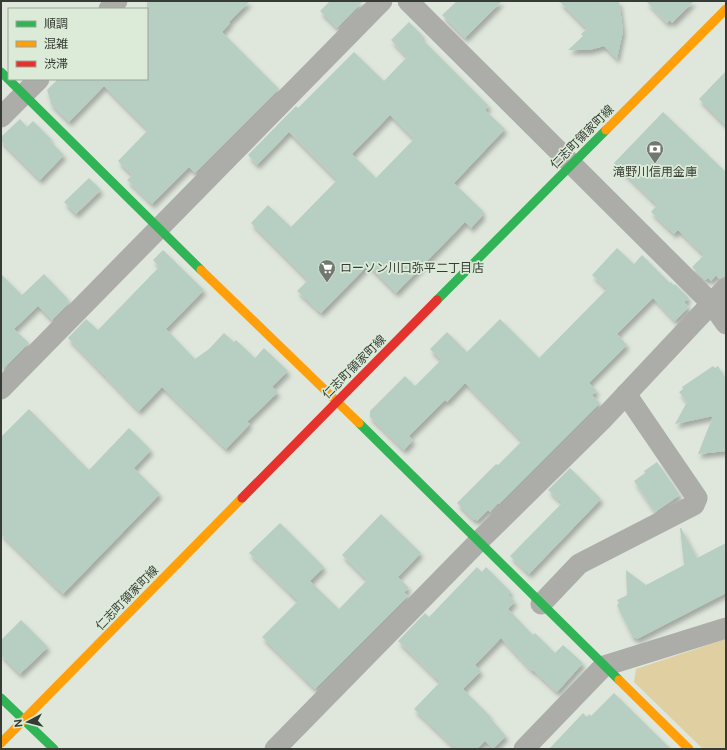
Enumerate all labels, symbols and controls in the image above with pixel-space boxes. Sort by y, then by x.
legend [8,8,148,80]
text: 順調 [44,16,68,32]
text: 混雑 [44,36,68,52]
text: 渋滞 [44,56,68,72]
street label: 仁志町領家町線 [547,102,617,172]
bank icon: 滝野川信用金庫 [645,139,665,164]
place label: 滝野川信用金庫 [613,164,697,180]
supermarket icon: ローソン川口弥平二丁目店 [317,258,337,283]
place label: ローソン川口弥平二丁目店 [340,260,484,276]
street label: 仁志町領家町線 [319,332,389,402]
street label: 仁志町領家町線 [92,562,162,634]
north arrow [8,702,48,742]
text: N [11,718,26,728]

